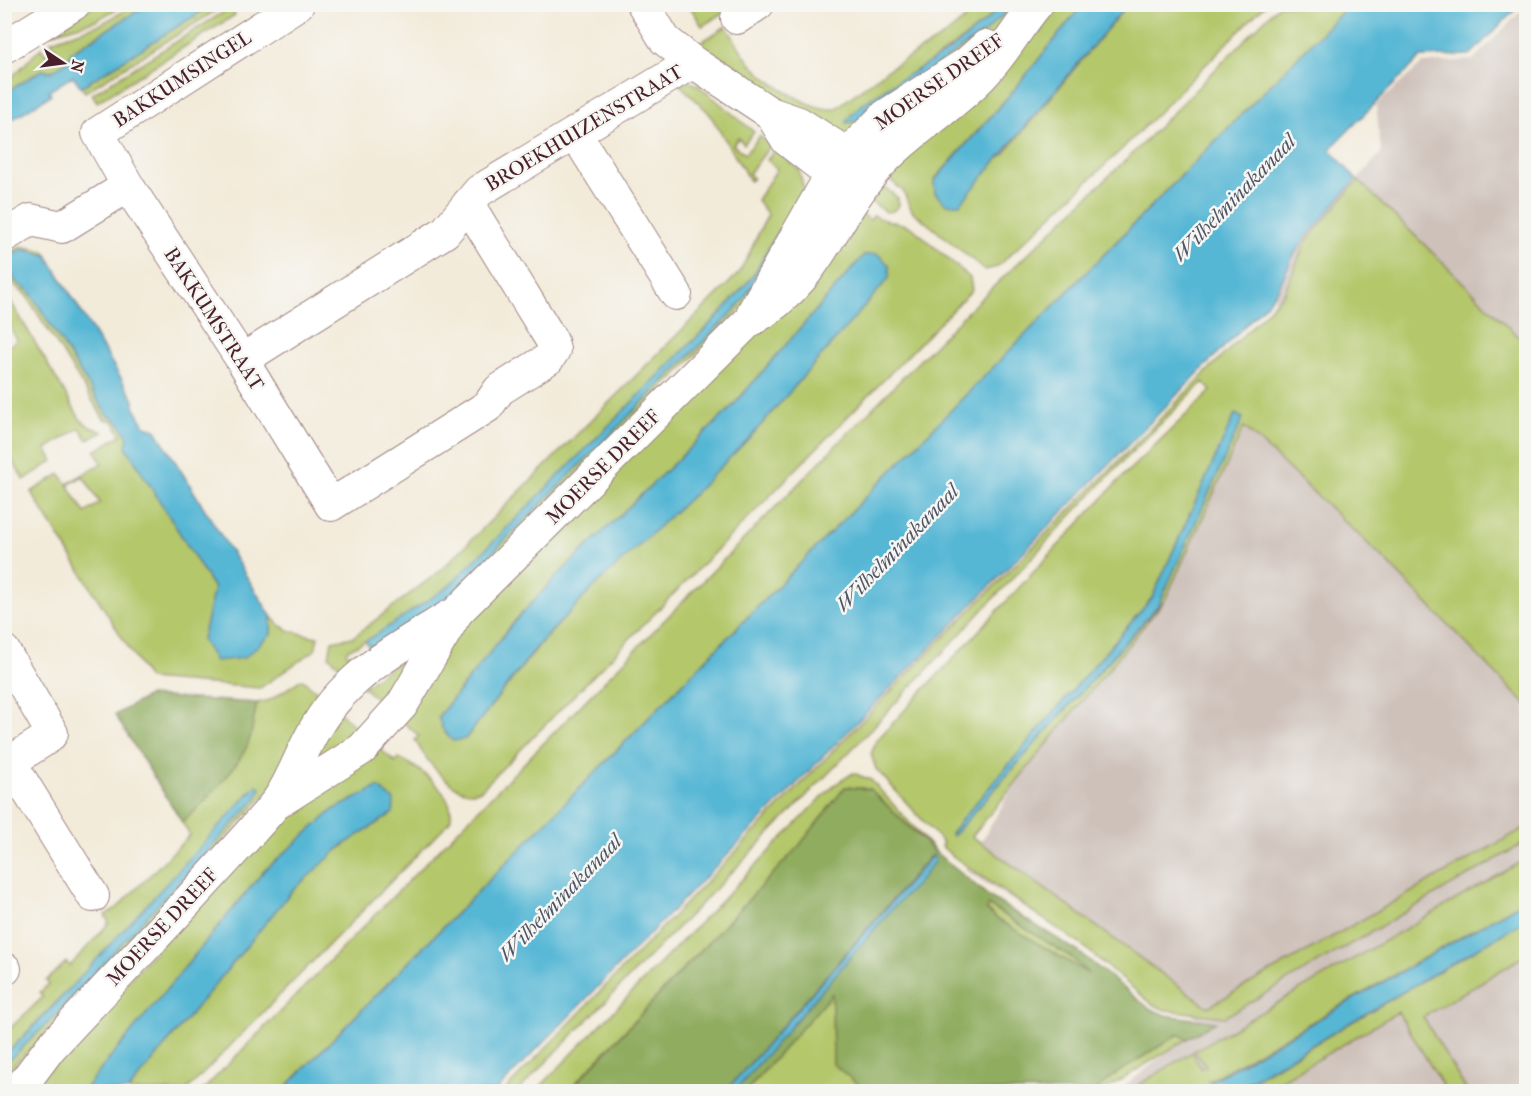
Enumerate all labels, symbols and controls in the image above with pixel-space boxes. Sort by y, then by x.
street label: BAKKUMSINGEL [109,26,255,132]
street label: MOERSE DREEF [870,29,1008,135]
north arrow [33,33,93,93]
text: N [66,58,88,75]
street label: BROEKHUIZENSTRAAT [481,60,687,196]
water label: Wilhelminakanaal [1167,128,1303,266]
street label: BAKKUMSTRAAT [159,243,269,395]
street label: MOERSE DREEF [541,405,665,529]
water label: Wilhelminakanaal [830,478,966,616]
water label: Wilhelminakanaal [493,828,629,966]
street label: MOERSE DREEF [102,863,222,990]

